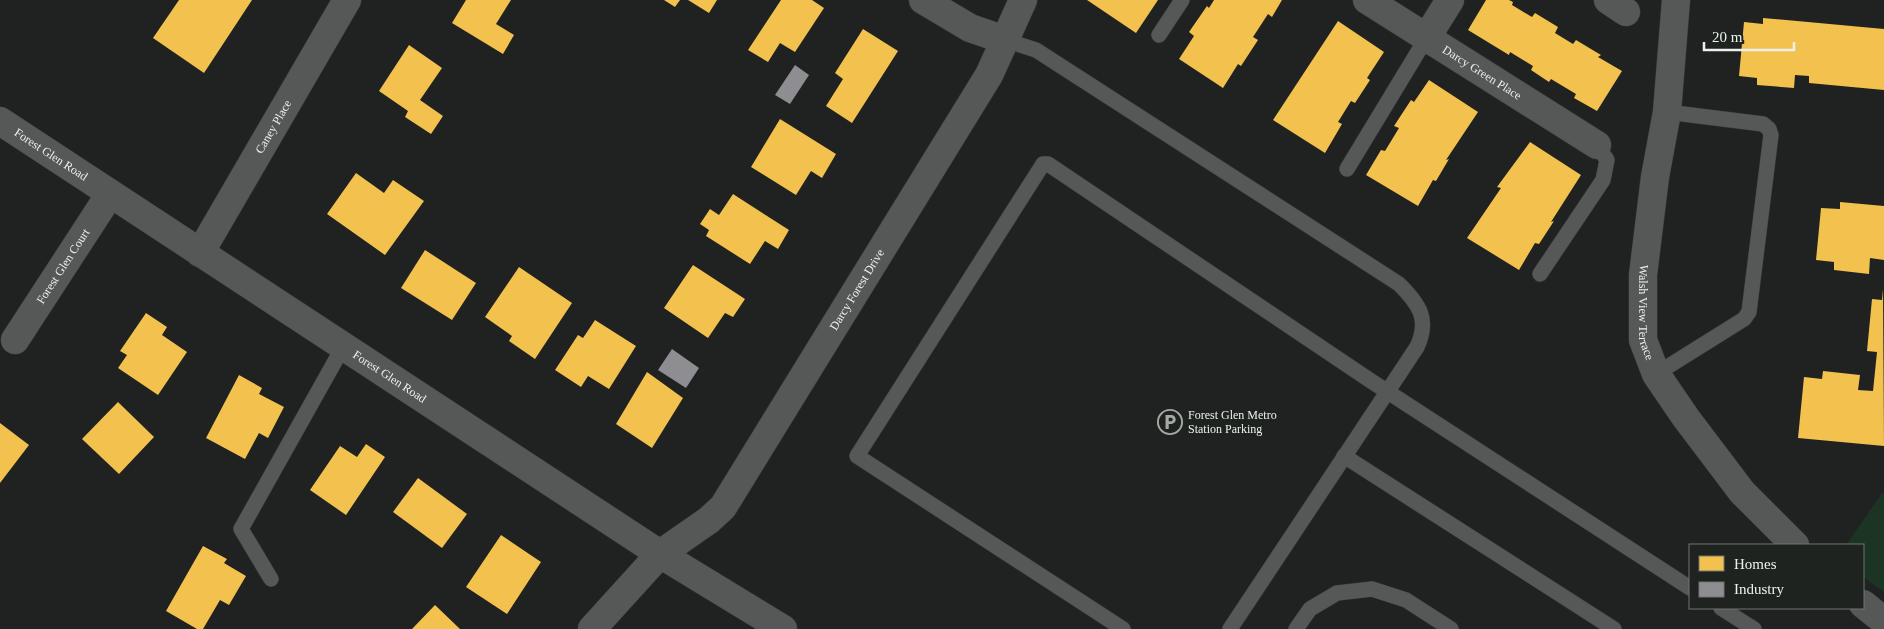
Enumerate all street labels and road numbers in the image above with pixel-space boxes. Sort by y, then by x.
street label: Darcy Green Place [1440,42,1524,103]
street label: Caney Place [252,97,294,156]
street label: Forest Glen Road [12,125,90,184]
street label: Forest Glen Court [33,226,93,306]
street label: Darcy Forest Drive [827,247,887,333]
street label: Walsh View Terrace [1636,264,1657,362]
street label: Forest Glen Road [350,348,429,406]

